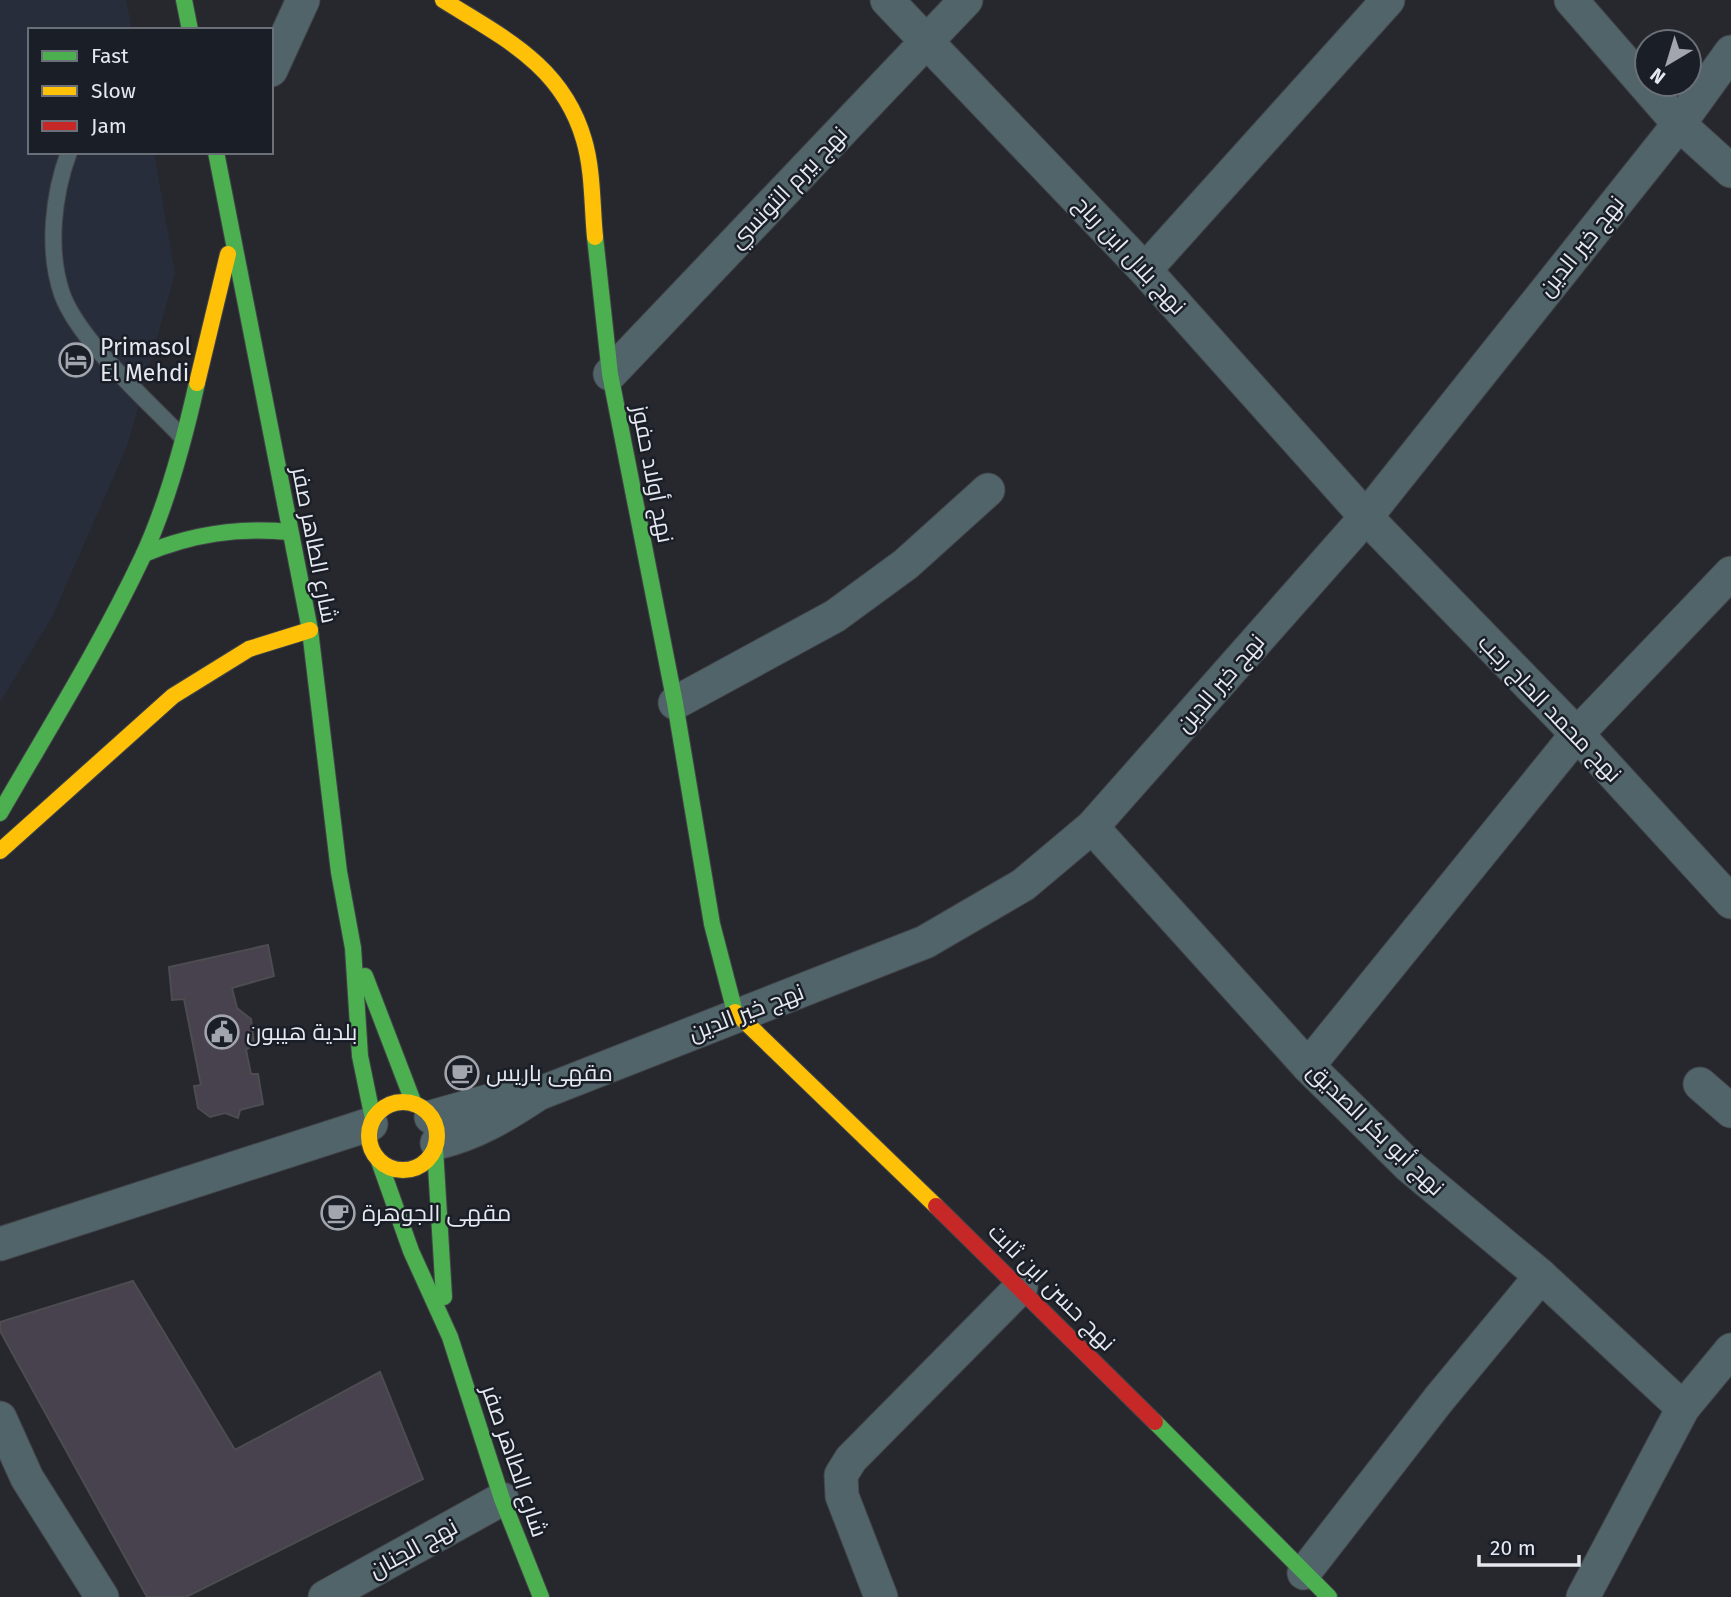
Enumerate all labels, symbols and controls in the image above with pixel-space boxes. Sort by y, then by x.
legend [28,28,273,154]
north arrow [1633,28,1703,98]
text: Fast [91,43,129,69]
text: N [1646,63,1670,89]
text: Slow [91,78,136,104]
text: Jam [91,113,127,139]
street label: نهج بيرم التونسي [723,120,855,256]
street label: نهج بلال ابن رباح [1067,190,1192,321]
street label: نهج خير الدين [1532,190,1632,303]
place label: Primasol El Mehdi [100,333,191,387]
hotel icon: Primasol El Mehdi [57,341,95,379]
street label: نهج أولاد حفوز [624,401,681,545]
street label: شارع الطاهر صفر [284,462,344,626]
street label: نهج خير الدين [1170,628,1272,739]
street label: نهج محمد الحاج رجب [1471,628,1628,789]
street label: نهج خير الدين [684,977,808,1049]
public building icon: بلدية هيبون [203,1013,241,1051]
place label: بلدية هيبون [246,1018,357,1046]
cafe icon: مقهى باريس [443,1054,481,1092]
street label: نهج أبو بكر الصديق [1300,1056,1451,1203]
place label: مقهى باريس [486,1059,613,1087]
cafe icon: مقهى الجوهرة [319,1194,357,1232]
place label: مقهى الجوهرة [362,1199,511,1227]
street label: نهج حسن ابن ثابت [981,1218,1121,1358]
street label: شارع الطاهر صفر [473,1379,554,1541]
street label: نهج الجنان [364,1512,463,1586]
scale bar [1479,1524,1579,1568]
text: 20 m [1490,1535,1536,1561]

